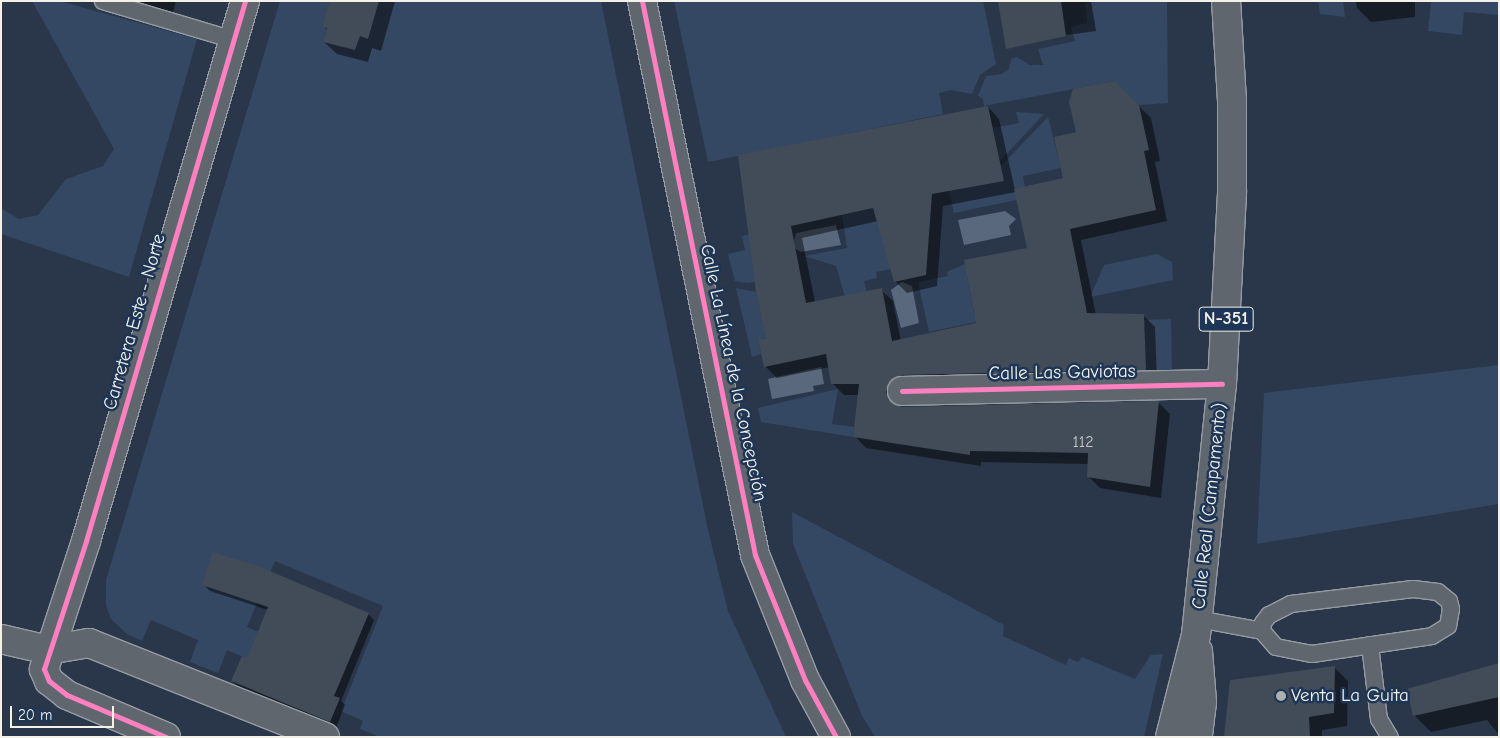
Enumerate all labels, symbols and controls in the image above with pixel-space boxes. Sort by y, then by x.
street label: Carretera Este - Norte [99,231,171,413]
street label: Calle La Línea de la Concepción [695,242,771,504]
road number: N-351 [1198,304,1254,334]
street label: Calle Las Gaviotas [988,360,1136,386]
street label: Calle Real (Campamento) [1188,402,1232,610]
house number: 112 [1072,432,1094,452]
place label: Venta La Guita [1291,685,1409,707]
marker: Venta La Guita [1275,690,1287,702]
scale bar [12,696,116,728]
text: 20 m [18,706,52,724]

